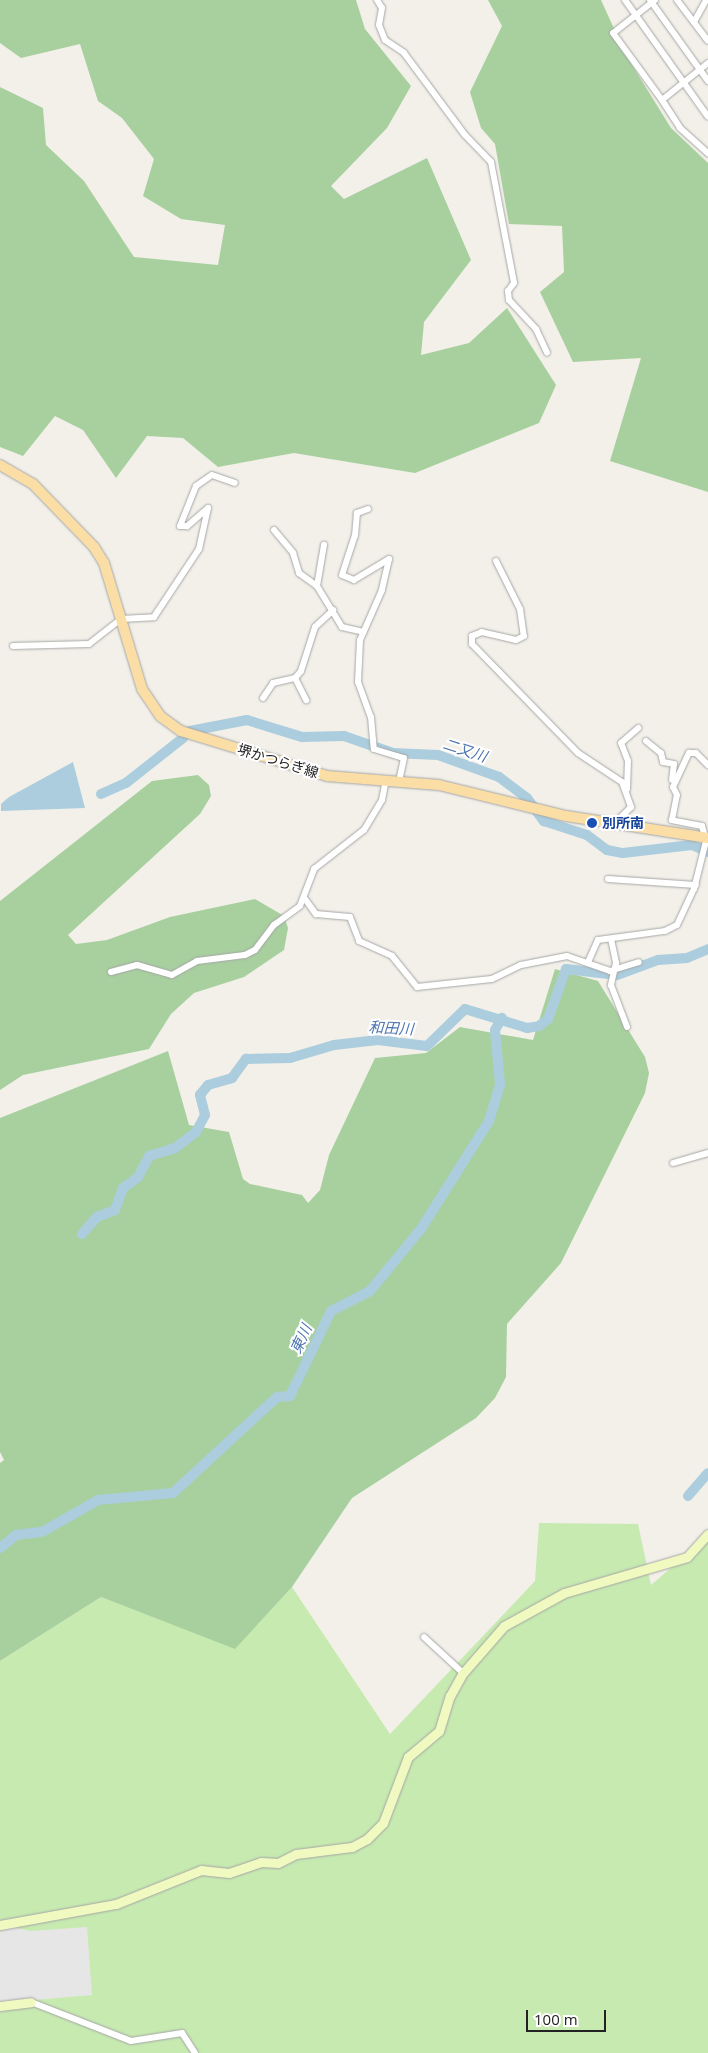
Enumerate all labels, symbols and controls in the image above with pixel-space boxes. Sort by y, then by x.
water label: 二又川 [441,734,489,766]
street label: 堺かつらぎ線 [235,741,321,781]
place label: 別所南 [602,815,644,831]
marker: 別所南 [586,817,598,829]
water label: 和田川 [368,1018,414,1038]
water label: 東川 [287,1322,315,1356]
scale bar [528,2000,608,2032]
text: 100 m [534,2009,578,2029]

